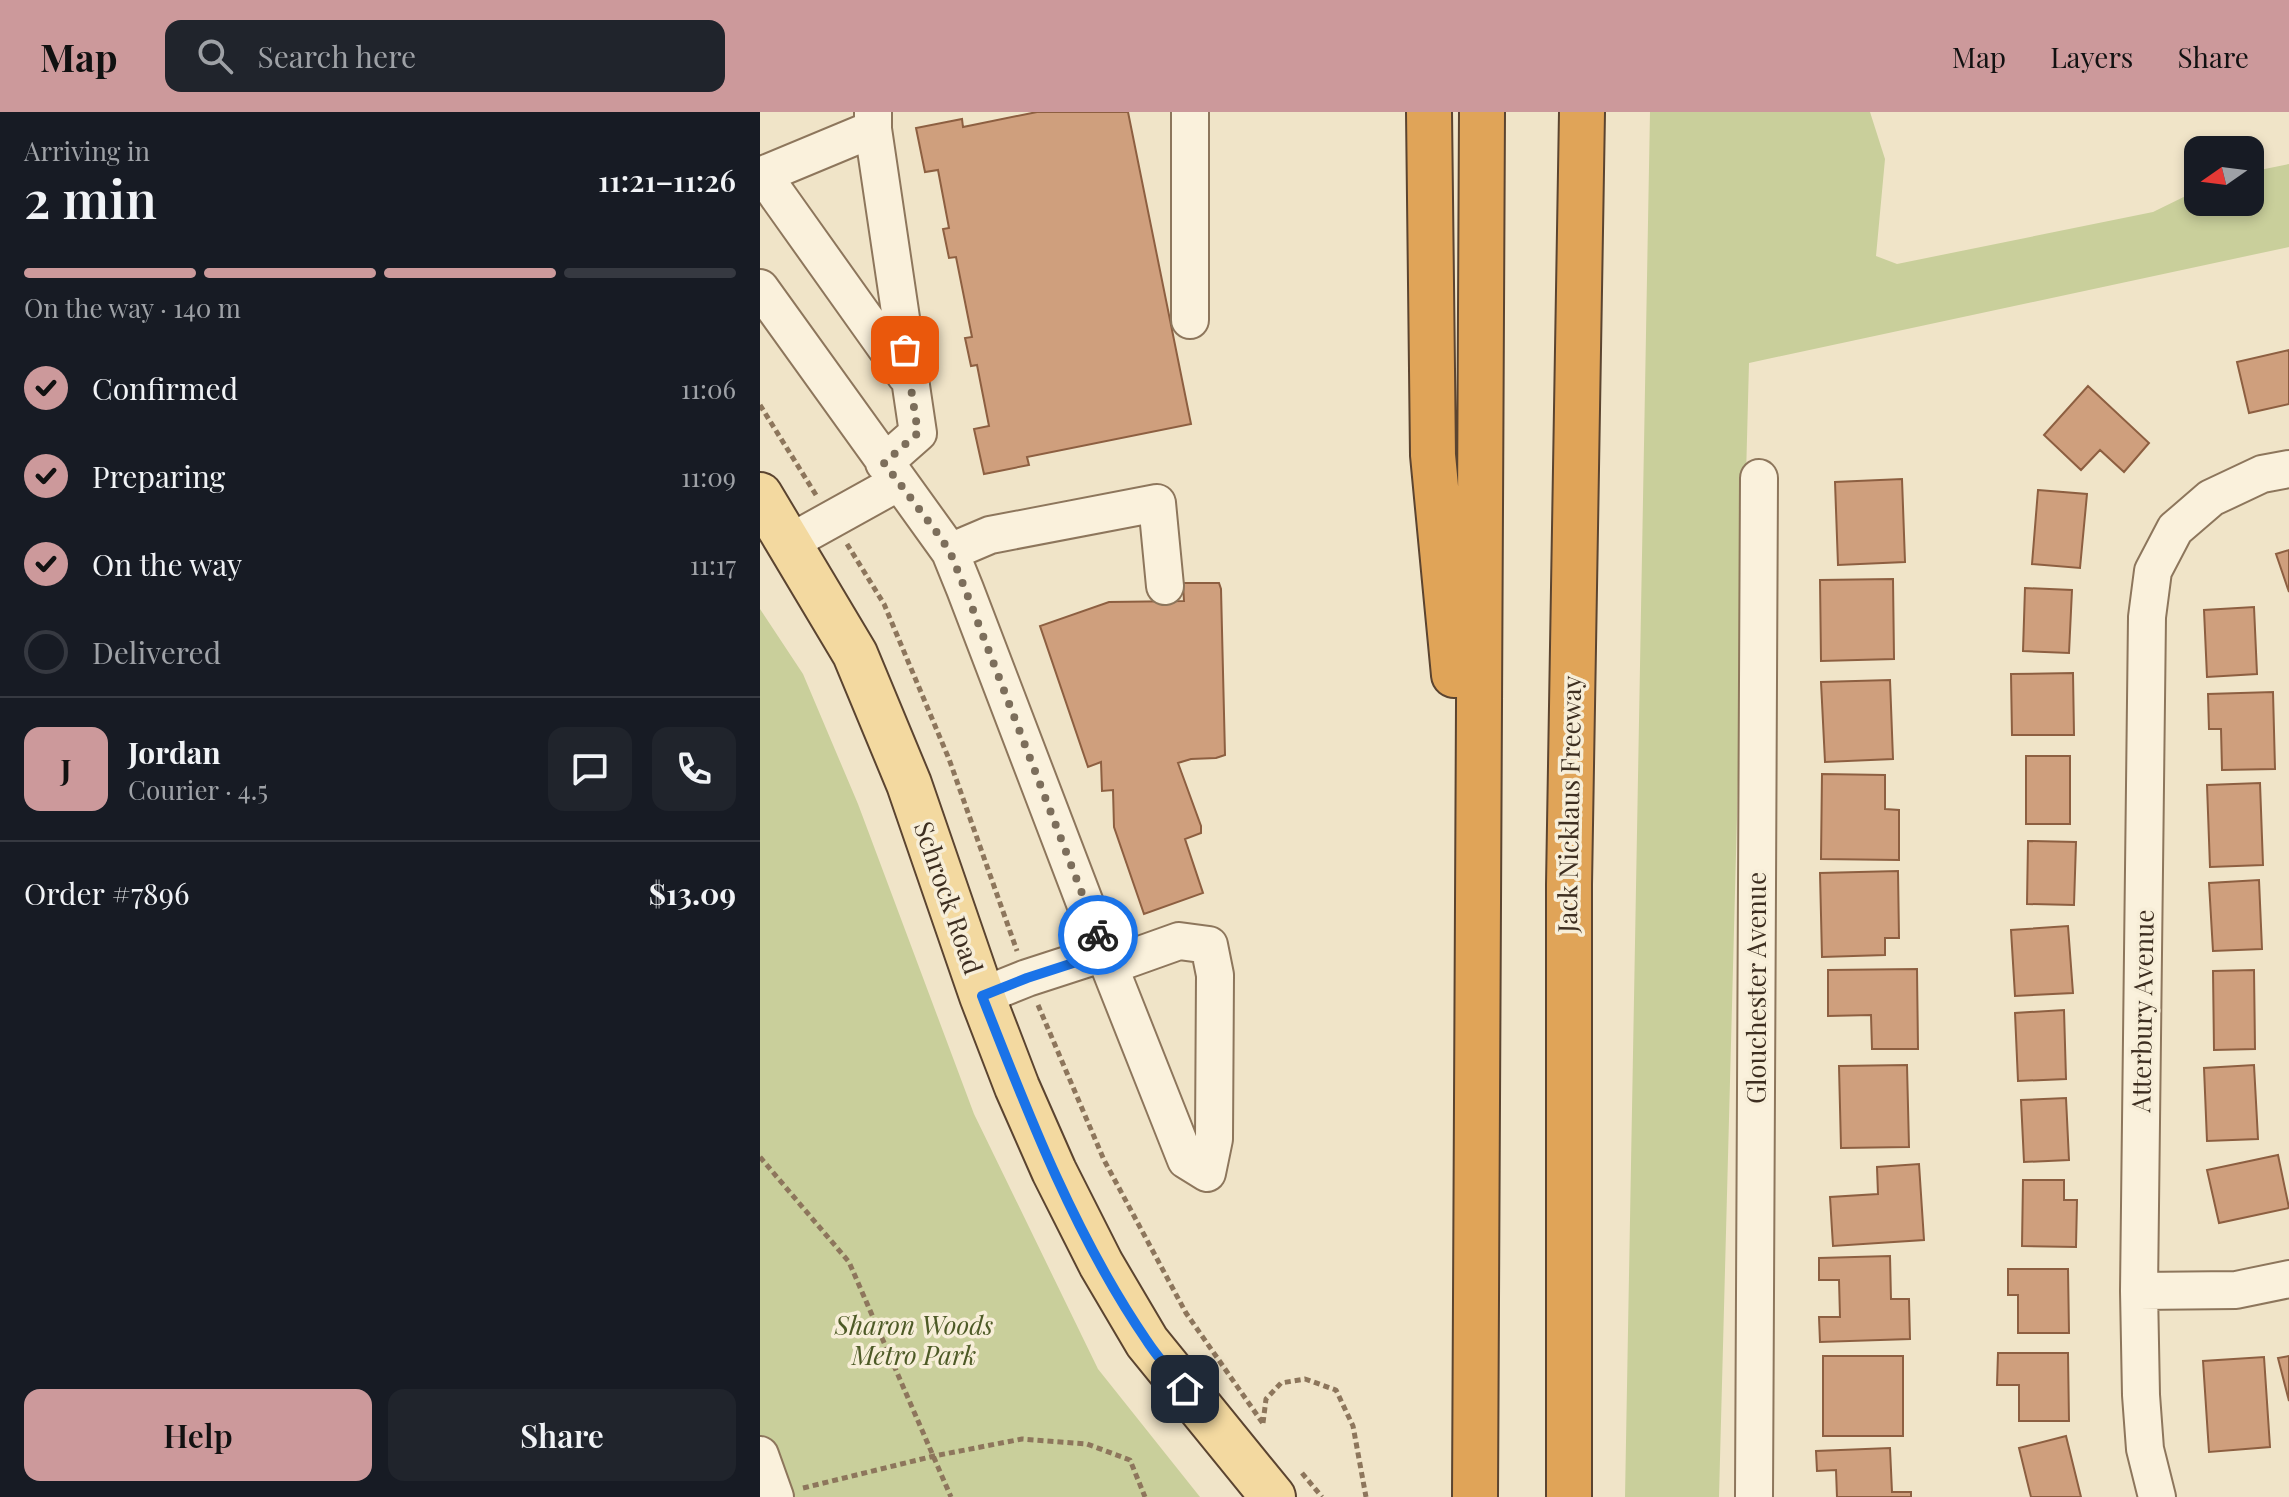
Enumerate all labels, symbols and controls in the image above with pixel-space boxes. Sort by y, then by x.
search box [165,20,725,92]
text: Map [40,31,117,82]
icon: search [193,34,237,78]
text: Search here [257,36,416,76]
text: Map [1952,38,2006,75]
text: Layers [2050,38,2133,75]
text: Share [2177,38,2249,75]
text: Arriving in [24,133,150,168]
north arrow [2184,136,2264,216]
map controls [2184,136,2264,216]
text: 11:21–11:26 [598,160,736,200]
text: 2 min [24,163,157,232]
text: On the way · 140 m [24,290,241,325]
pin [871,316,939,384]
icon: bag [883,328,927,372]
icon: check [24,366,68,410]
text: Confirmed [92,368,238,408]
text: 11:06 [681,371,736,406]
icon: check [24,454,68,498]
text: Preparing [92,456,225,496]
text: 11:09 [681,459,736,494]
icon: check [24,542,68,586]
text: On the way [92,544,242,584]
text: 11:17 [690,547,736,582]
text: Delivered [92,632,221,672]
street label: Jack Nicklaus Freeway [1549,675,1588,934]
button: chat [548,727,632,811]
button: phone [652,727,736,811]
text: Jordan [128,732,221,772]
text: J [61,749,71,789]
text: Courier · 4.5 [128,772,268,807]
street label: Schrock Road [907,816,992,979]
street label: Glouchester Avenue [1738,872,1773,1104]
text: Order #7896 [24,873,189,913]
text: $13.09 [649,873,736,913]
courier [1058,895,1138,975]
street label: Atterbury Avenue [2122,909,2161,1114]
icon: bike [1076,913,1120,957]
park label: Sharon Woods Metro Park [834,1307,993,1372]
pin [1151,1355,1219,1423]
icon: home [1163,1367,1207,1411]
button: Help [24,1389,372,1481]
button: Share [388,1389,736,1481]

